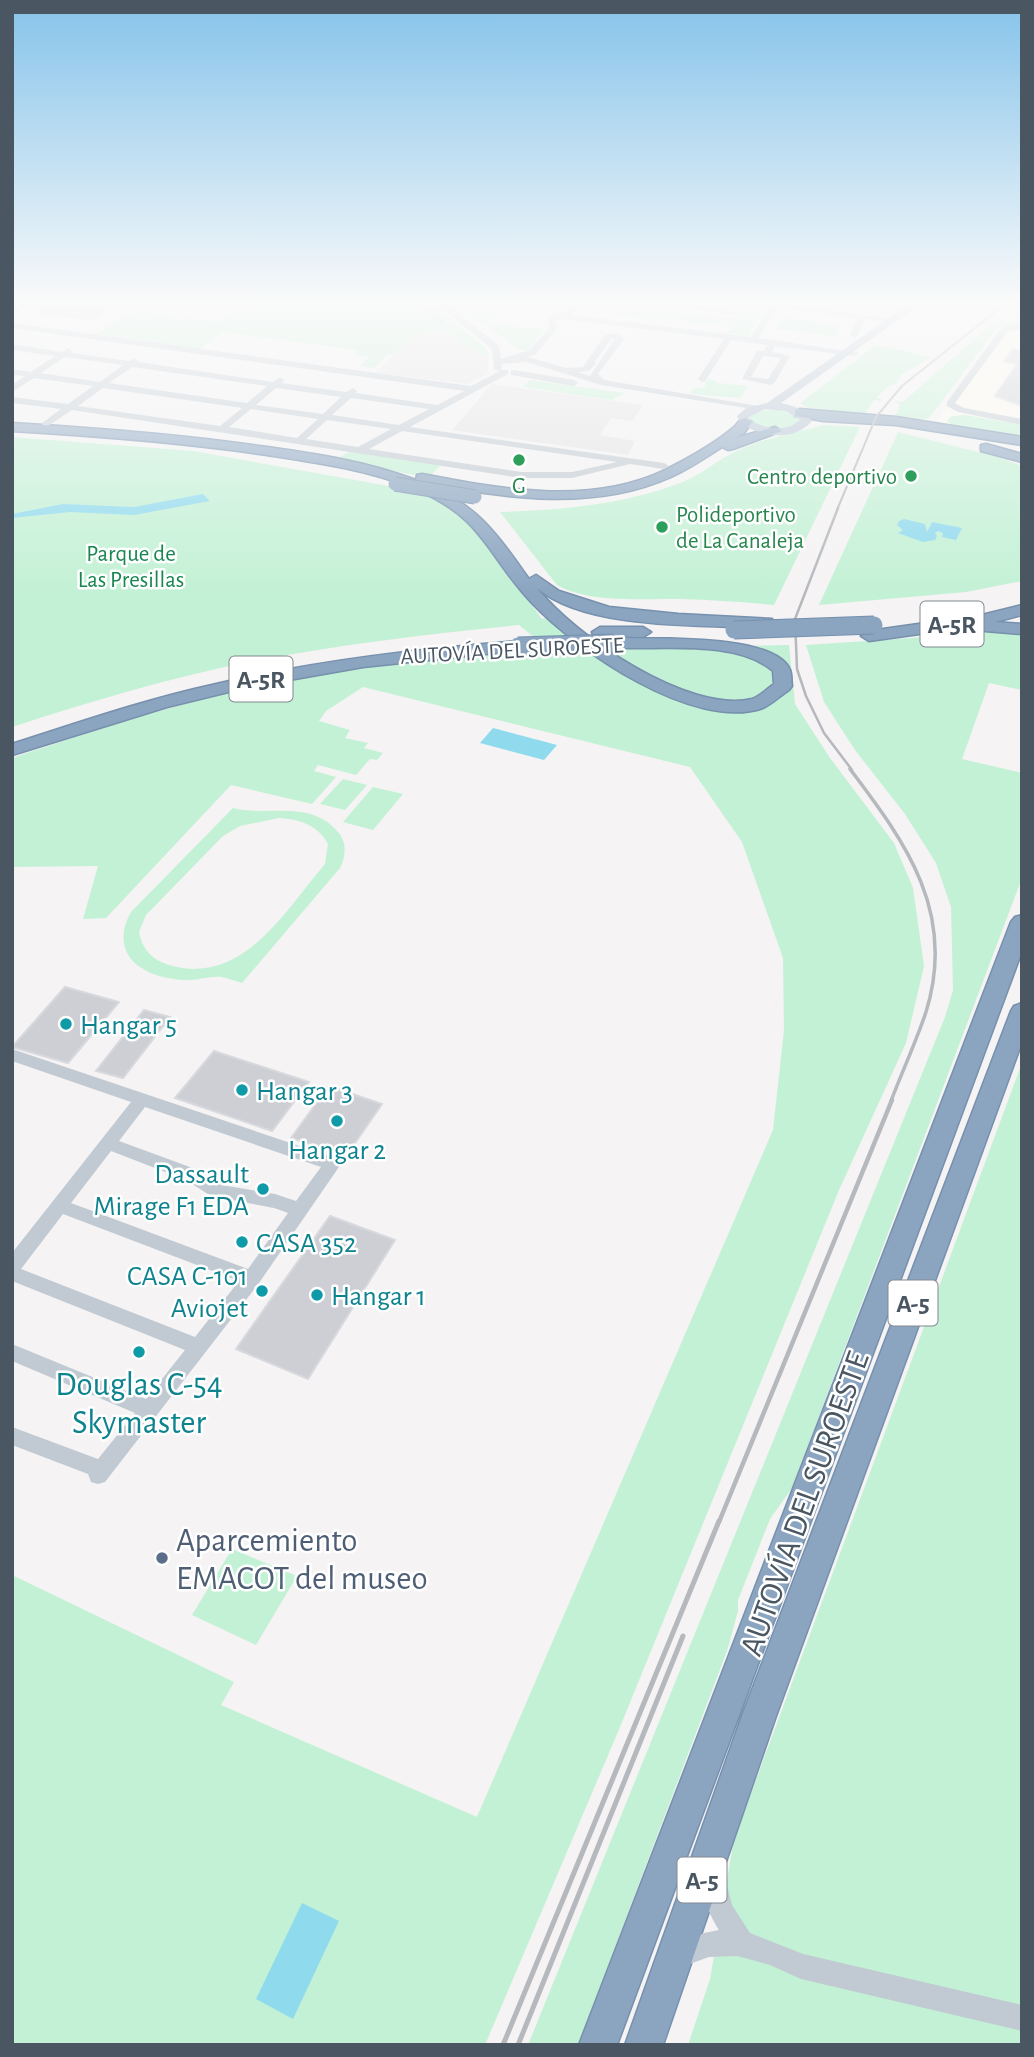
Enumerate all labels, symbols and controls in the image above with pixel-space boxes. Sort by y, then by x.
marker: G [511,452,527,468]
place label: Centro deportivo [747,466,897,489]
marker: Centro deportivo [903,468,919,484]
place label: G [512,475,526,498]
place label: Polideportivo de La Canaleja [676,504,804,553]
marker: Polideportivo de La Canaleja [654,519,670,535]
park label: Parque de Las Presillas [78,543,184,592]
road number: A-5R [920,602,984,646]
street label: AUTOVÍA DEL SUROESTE [400,631,624,669]
road number: A-5R [230,656,292,702]
place label: Hangar 5 [80,1012,177,1040]
marker: Hangar 5 [58,1016,74,1032]
place label: Hangar 3 [256,1078,353,1106]
marker: Hangar 3 [234,1082,250,1098]
marker: Hangar 2 [329,1113,345,1129]
place label: Hangar 2 [288,1137,386,1165]
place label: Dassault Mirage F1 EDA [93,1161,249,1221]
marker: Dassault Mirage F1 EDA [255,1181,271,1197]
place label: CASA 352 [256,1230,357,1258]
marker: CASA 352 [234,1234,250,1250]
place label: CASA C-101 Aviojet [127,1263,248,1323]
road number: A-5 [888,1280,937,1326]
marker: CASA C-101 Aviojet [254,1283,270,1299]
place label: Hangar 1 [331,1283,426,1311]
marker: Hangar 1 [309,1287,325,1303]
marker: Douglas C-54 Skymaster [131,1344,147,1360]
street label: AUTOVÍA DEL SUROESTE [731,1346,876,1660]
place label: Douglas C-54 Skymaster [55,1369,223,1440]
place label: Aparcemiento EMACOT del museo [176,1525,428,1596]
marker: Aparcemiento EMACOT del museo [154,1550,170,1566]
road number: A-5 [678,1857,726,1902]

